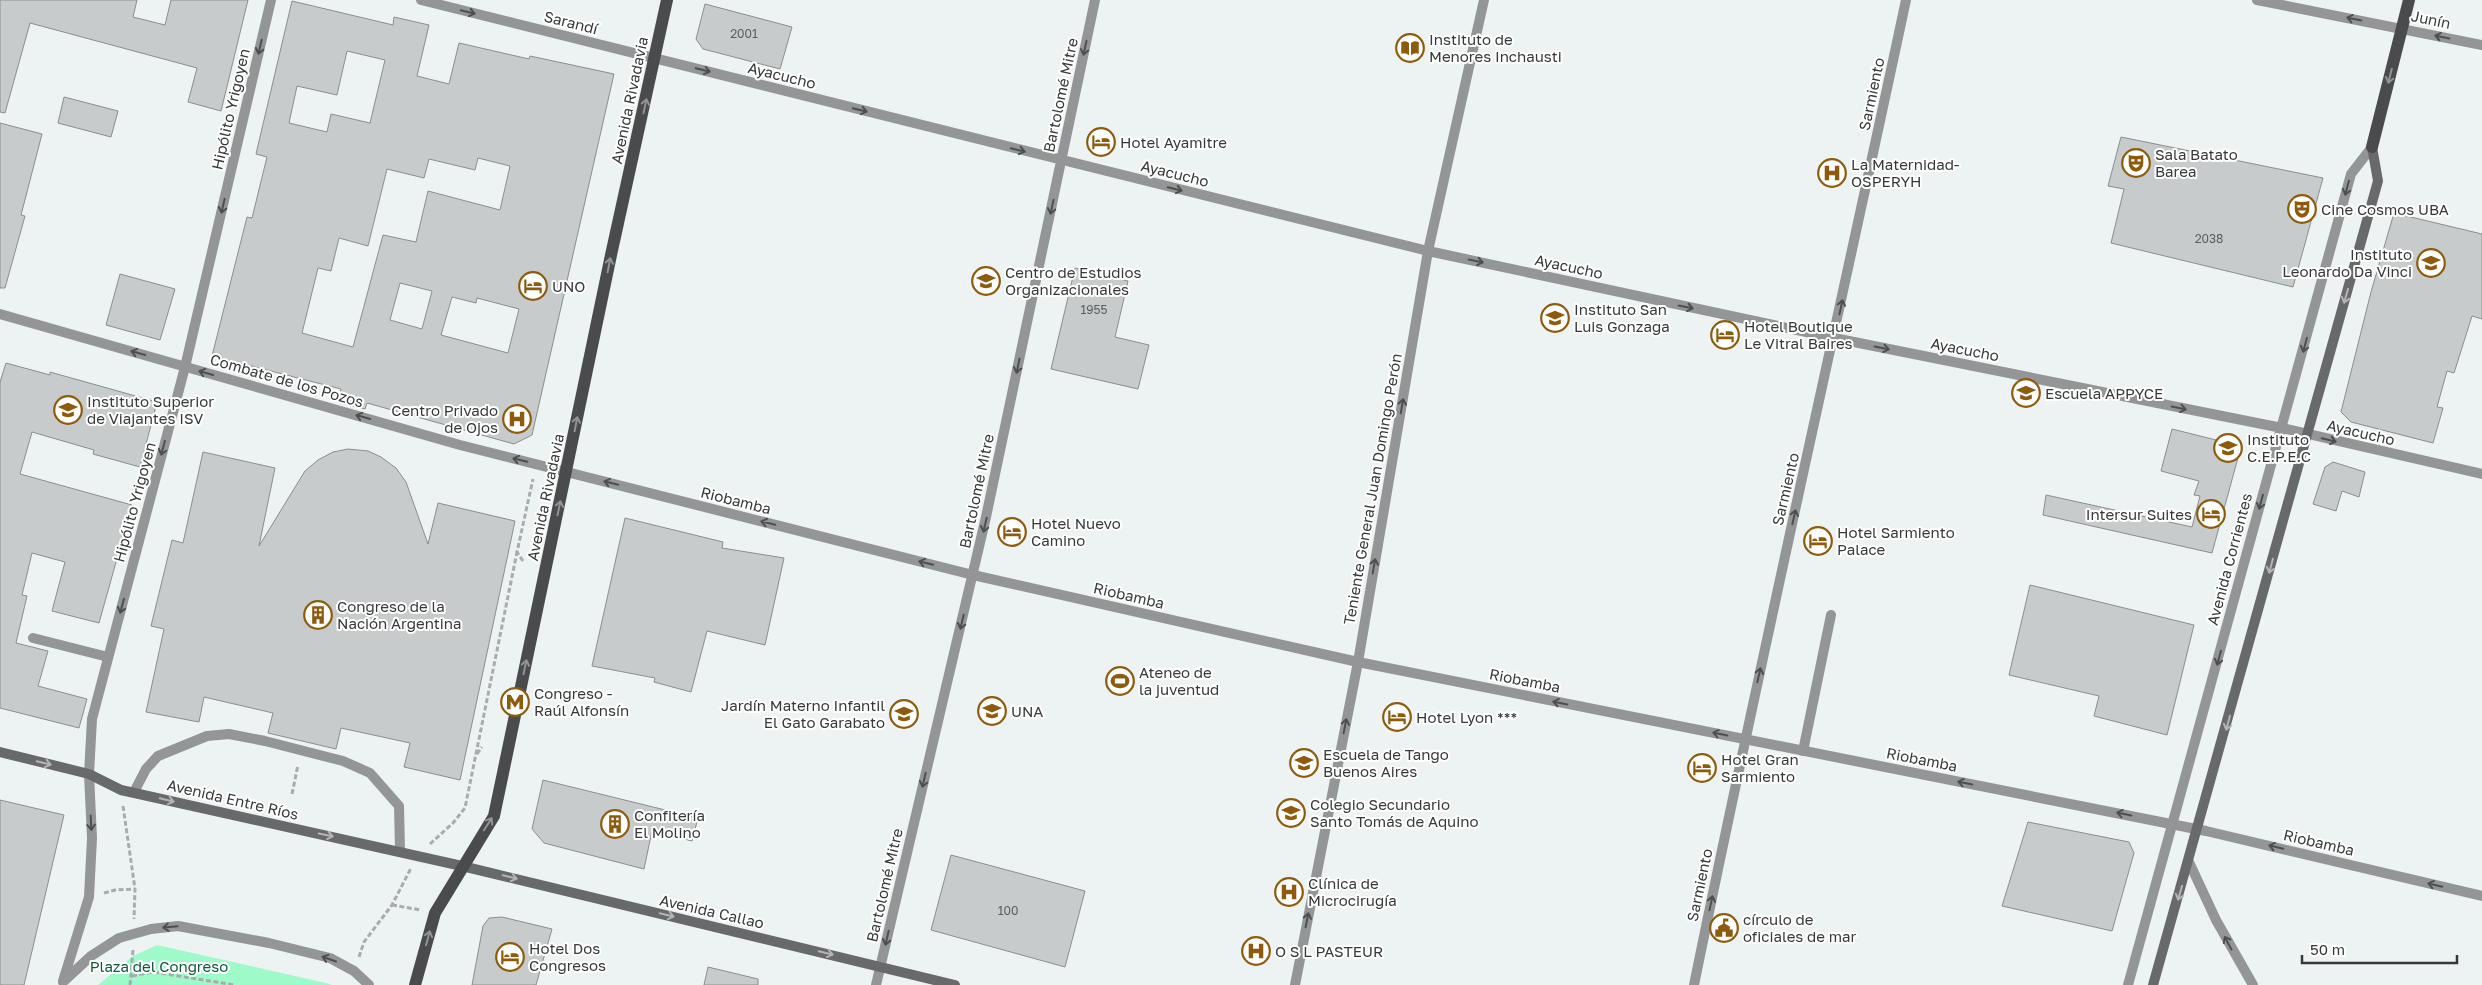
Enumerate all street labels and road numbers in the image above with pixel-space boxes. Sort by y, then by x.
street label: Junín [2410,6,2452,32]
street label: Sarandí [542,7,601,38]
street label: Avenida Rivadavia [607,35,651,165]
street label: Bartolomé Mitre [1039,36,1081,154]
street label: Hipólito Yrigoyen [207,47,253,171]
street label: Sarmiento [1855,56,1887,132]
street label: Ayacucho [746,58,818,92]
street label: Ayacucho [1139,156,1211,190]
street label: Ayacucho [1533,250,1605,282]
street label: Ayacucho [1929,334,2001,364]
street label: Combate de los Pozos [208,349,366,411]
street label: Teniente General Juan Domingo Perón [1339,352,1405,626]
street label: Ayacucho [2325,415,2397,449]
street label: Avenida Rivadavia [523,432,567,562]
street label: Bartolomé Mitre [955,432,997,550]
street label: Hipólito Yrigoyen [109,440,159,564]
street label: Sarmiento [1768,451,1802,527]
street label: Riobamba [699,483,773,517]
street label: Avenida Corrientes [2203,491,2255,627]
street label: Riobamba [1092,578,1166,612]
street label: Riobamba [1488,664,1562,696]
street label: Riobamba [1885,743,1959,775]
street label: Avenida Entre Ríos [166,775,300,823]
street label: Riobamba [2282,825,2356,859]
street label: Bartolomé Mitre [862,826,906,944]
street label: Sarmiento [1683,847,1715,923]
street label: Avenida Callao [658,890,766,932]

